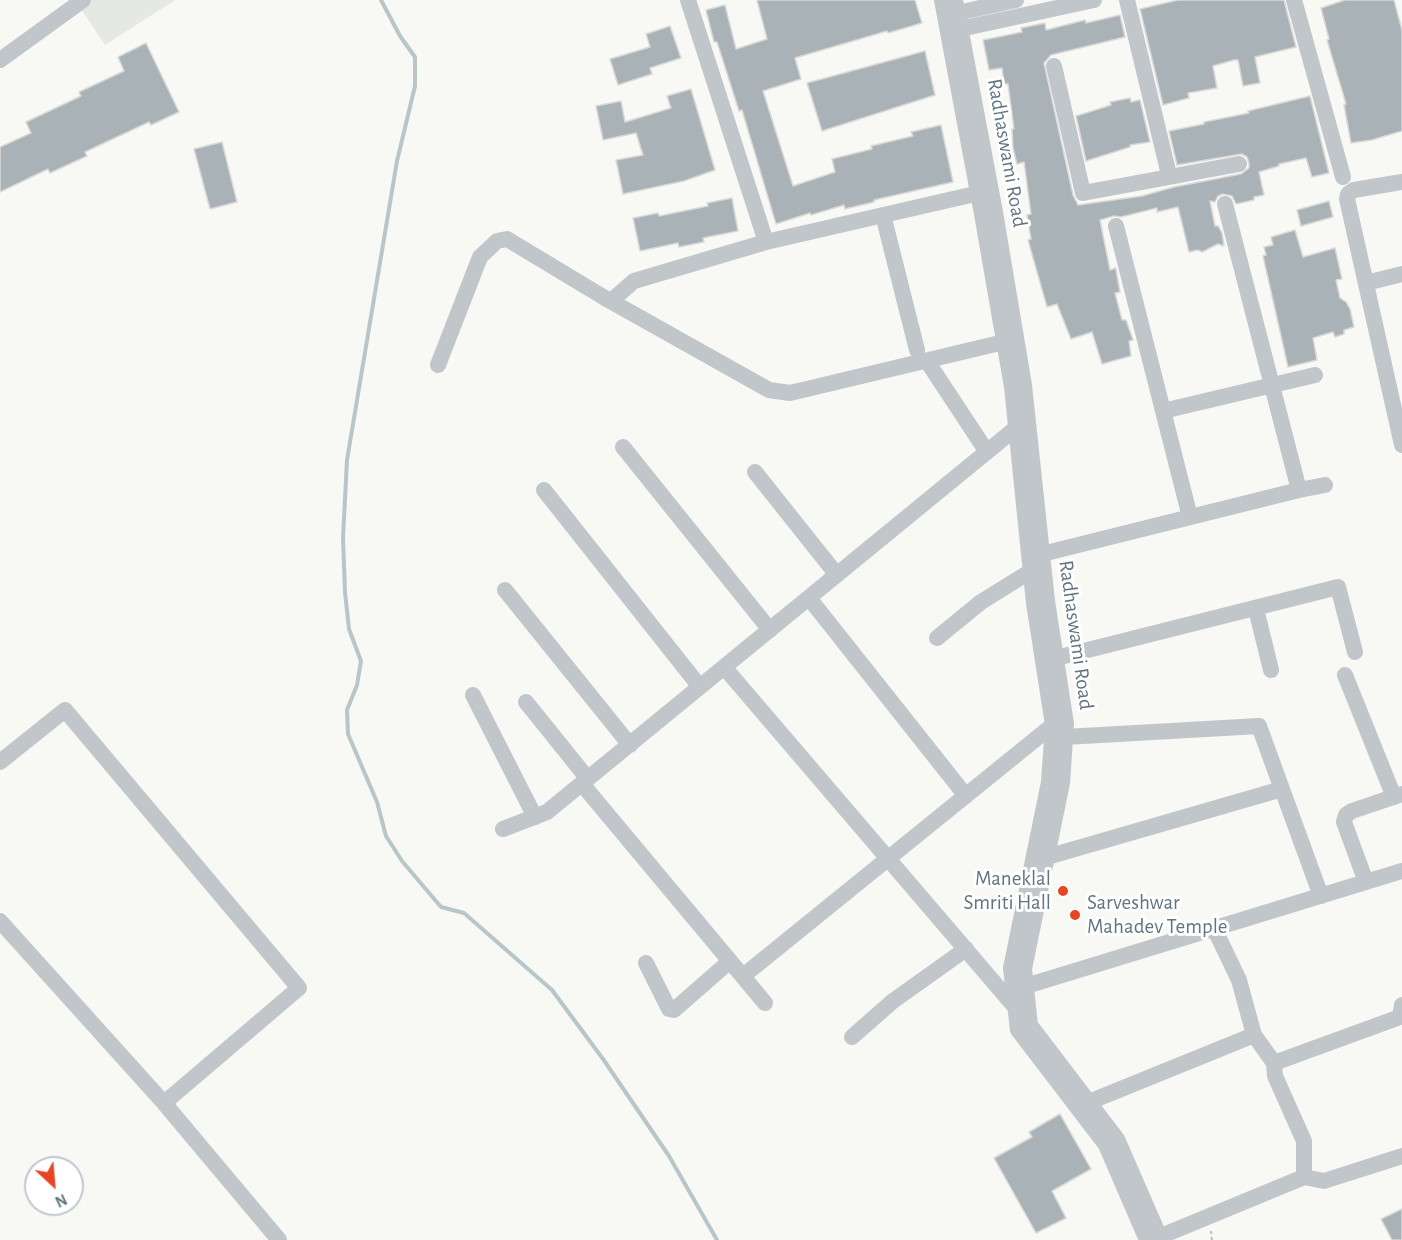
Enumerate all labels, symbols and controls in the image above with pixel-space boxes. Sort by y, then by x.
street label: Radhaswami Road [982,77,1032,229]
street label: Radhaswami Road [1053,559,1099,711]
place label: Maneklal Smriti Hall [964,866,1051,916]
marker: Maneklal Smriti Hall [1056,884,1070,898]
place label: Sarveshwar Mahadev Temple [1087,890,1228,940]
marker: Sarveshwar Mahadev Temple [1068,908,1082,922]
north arrow [24,1156,84,1216]
text: N [53,1191,70,1210]

